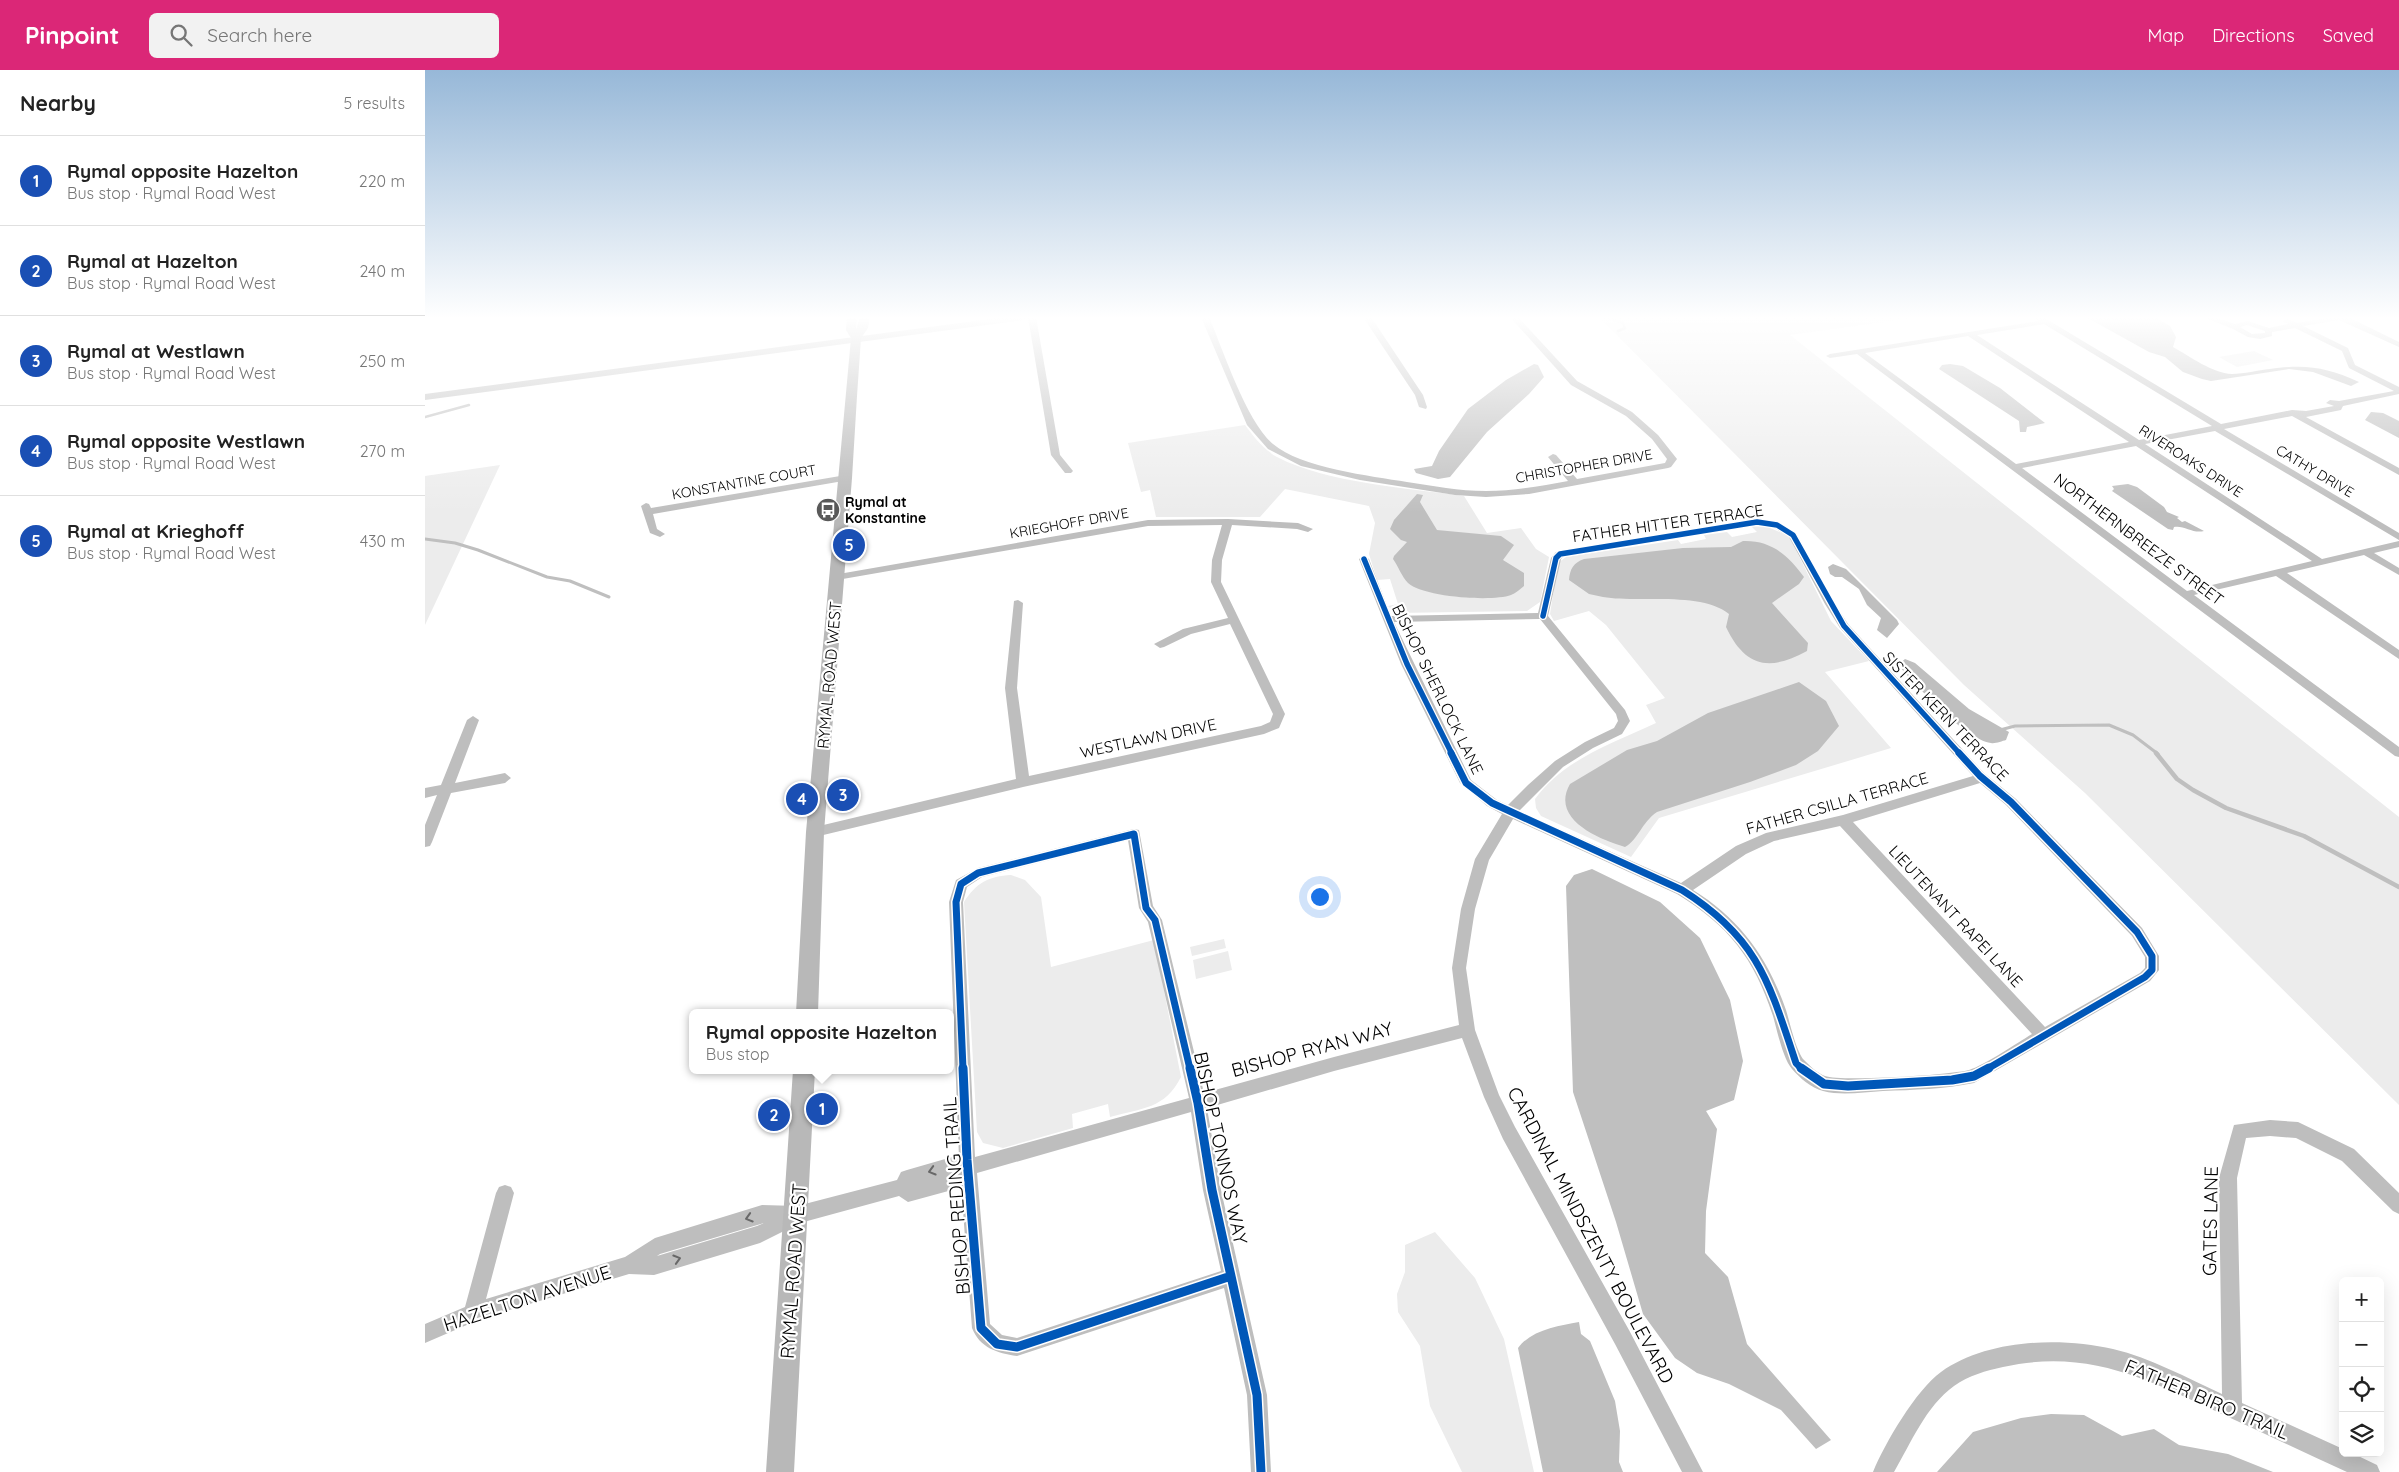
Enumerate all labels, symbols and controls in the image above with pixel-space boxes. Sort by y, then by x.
search box [149,13,499,58]
text: Pinpoint [25,20,119,50]
icon: search [167,21,195,49]
text: Search here [207,23,312,47]
text: Map [2147,24,2184,47]
text: Directions [2212,24,2295,47]
text: Saved [2323,24,2374,47]
text: Nearby [20,90,96,116]
text: 5 results [344,93,405,113]
text: Rymal opposite Hazelton [67,159,298,183]
text: 1 [33,171,39,191]
text: 220 m [359,171,405,191]
text: Bus stop · Rymal Road West [67,183,276,203]
text: Rymal at Hazelton [67,249,238,273]
text: 2 [31,261,41,281]
text: 240 m [359,261,405,281]
text: Bus stop · Rymal Road West [67,273,276,293]
text: Rymal at Westlawn [67,339,245,363]
text: 3 [32,351,40,371]
text: 250 m [359,351,405,371]
text: Bus stop · Rymal Road West [67,363,276,383]
street label: RIVEROAKS DRIVE [2136,421,2246,501]
text: Rymal opposite Westlawn [67,429,305,453]
text: 4 [31,441,41,461]
text: 270 m [360,441,405,461]
street label: CATHY DRIVE [2273,441,2357,501]
street label: CHRISTOPHER DRIVE [1514,445,1654,487]
text: Bus stop · Rymal Road West [67,453,276,473]
street label: KONSTANTINE COURT [670,460,818,504]
street label: NORTHERNBREEZE STREET [2050,469,2228,610]
place label: Rymal at Konstantine [845,493,926,527]
bus stop icon: Rymal at Konstantine [815,497,841,523]
street label: FATHER HITTER TERRACE [1571,500,1765,546]
street label: KRIEGHOFF DRIVE [1008,504,1130,542]
text: Rymal at Krieghoff [67,519,244,543]
pin: 5 [833,526,865,564]
text: 5 [31,531,41,551]
text: 430 m [360,531,405,551]
text: Bus stop · Rymal Road West [67,543,276,563]
street label: RYMAL ROAD WEST [813,600,845,750]
street label: BISHOP SHERLOCK LANE [1388,600,1488,778]
street label: SISTER KERN TERRACE [1879,647,2013,785]
street label: WESTLAWN DRIVE [1078,714,1218,762]
street label: FATHER CSILLA TERRACE [1744,767,1930,839]
pin: 3 [827,776,859,814]
pin: 4 [786,780,818,818]
street label: LIEUTENANT RAPEI LANE [1885,841,2027,991]
your location [1307,884,1333,910]
popup [689,1009,954,1074]
street label: BISHOP RYAN WAY [1229,1016,1396,1082]
text: Rymal opposite Hazelton [706,1020,937,1044]
text: Bus stop [706,1044,769,1064]
street label: BISHOP TONNOS WAY [1189,1049,1253,1247]
street label: CARDINAL MINDSZENTY BOULEVARD [1502,1083,1680,1387]
pin: 1 [806,1090,838,1128]
pin: 2 [758,1096,790,1134]
street label: BISHOP REDING TRAIL [937,1096,975,1296]
one-way arrow [928,1165,937,1175]
street label: GATES LANE [2197,1166,2223,1276]
street label: RYMAL ROAD WEST [775,1183,811,1359]
one-way arrow [745,1213,754,1223]
one-way arrow [672,1255,680,1265]
street label: HAZELTON AVENUE [440,1260,614,1336]
map controls [2339,1277,2384,1457]
button: + [2339,1277,2384,1322]
button: − [2339,1322,2384,1367]
street label: FATHER BIRO TRAIL [2121,1354,2293,1444]
button: locate [2339,1367,2384,1412]
button: layers [2339,1412,2384,1457]

